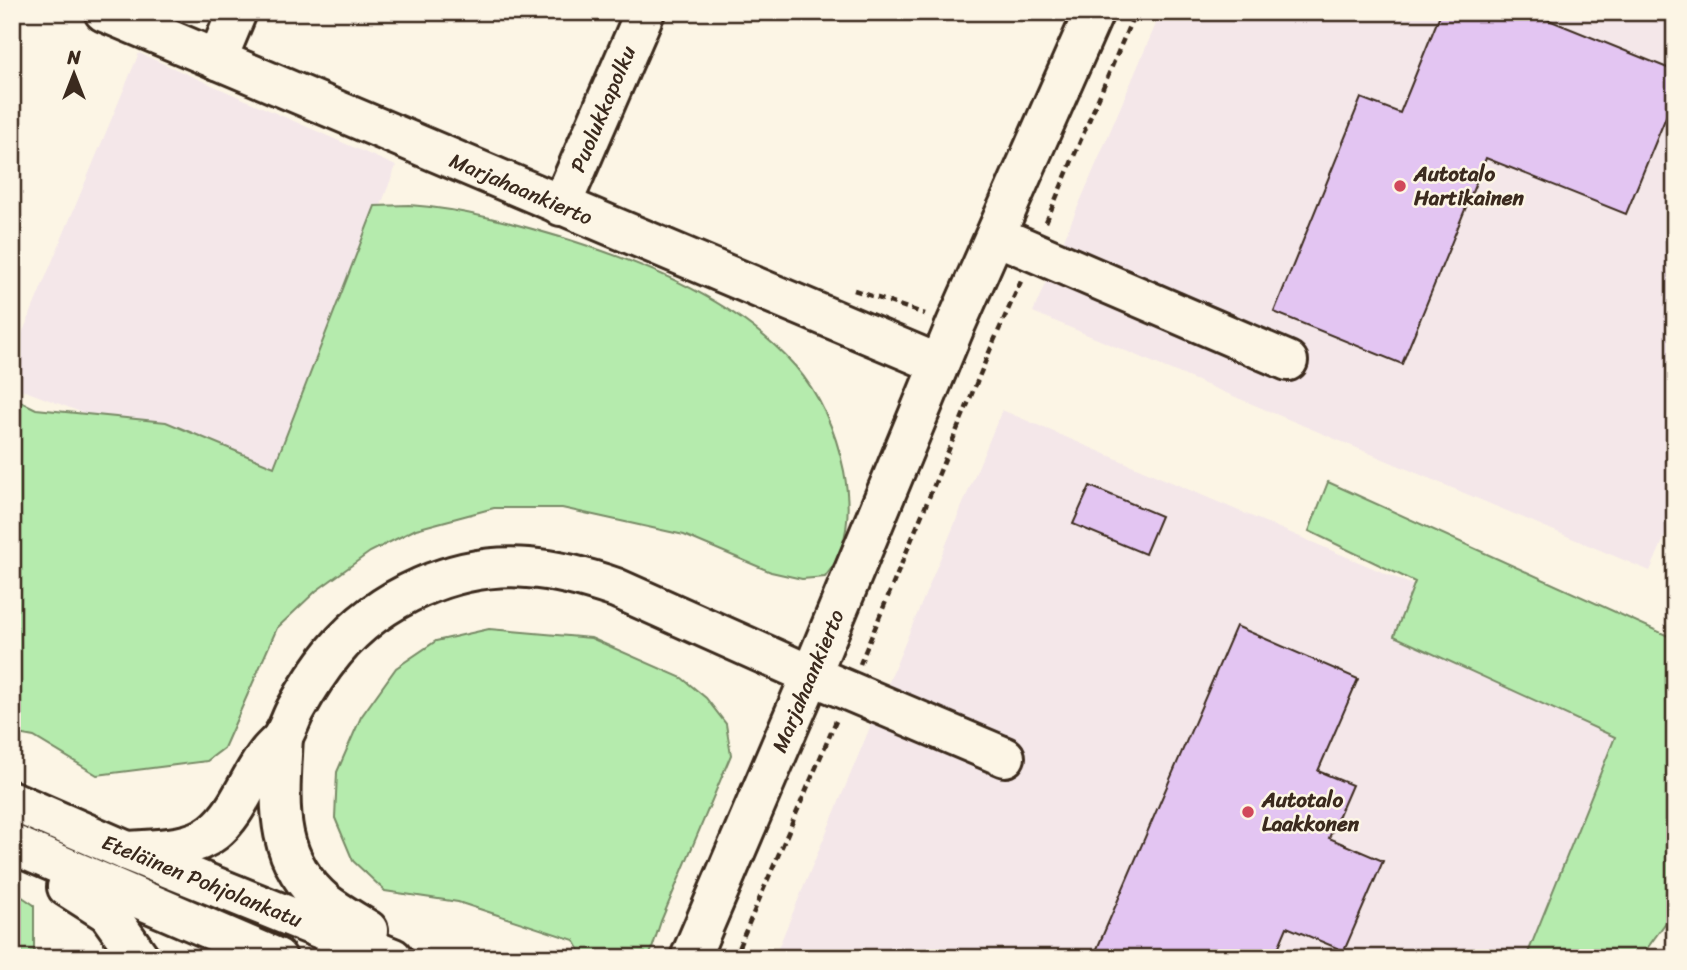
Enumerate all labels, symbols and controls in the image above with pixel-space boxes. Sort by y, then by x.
north arrow [38,38,108,108]
street label: Puolukkapolku [559,39,647,179]
text: N [66,41,81,74]
street label: Marjahaankierto [443,142,599,236]
place label: Autotalo Hartikainen [1413,155,1525,217]
marker: Autotalo Hartikainen [1392,178,1408,194]
street label: Marjahaankierto [761,603,855,759]
place label: Autotalo Laakkonen [1261,781,1360,843]
marker: Autotalo Laakkonen [1240,804,1256,820]
street label: Eteläinen Pohjolankatu [96,823,309,939]

